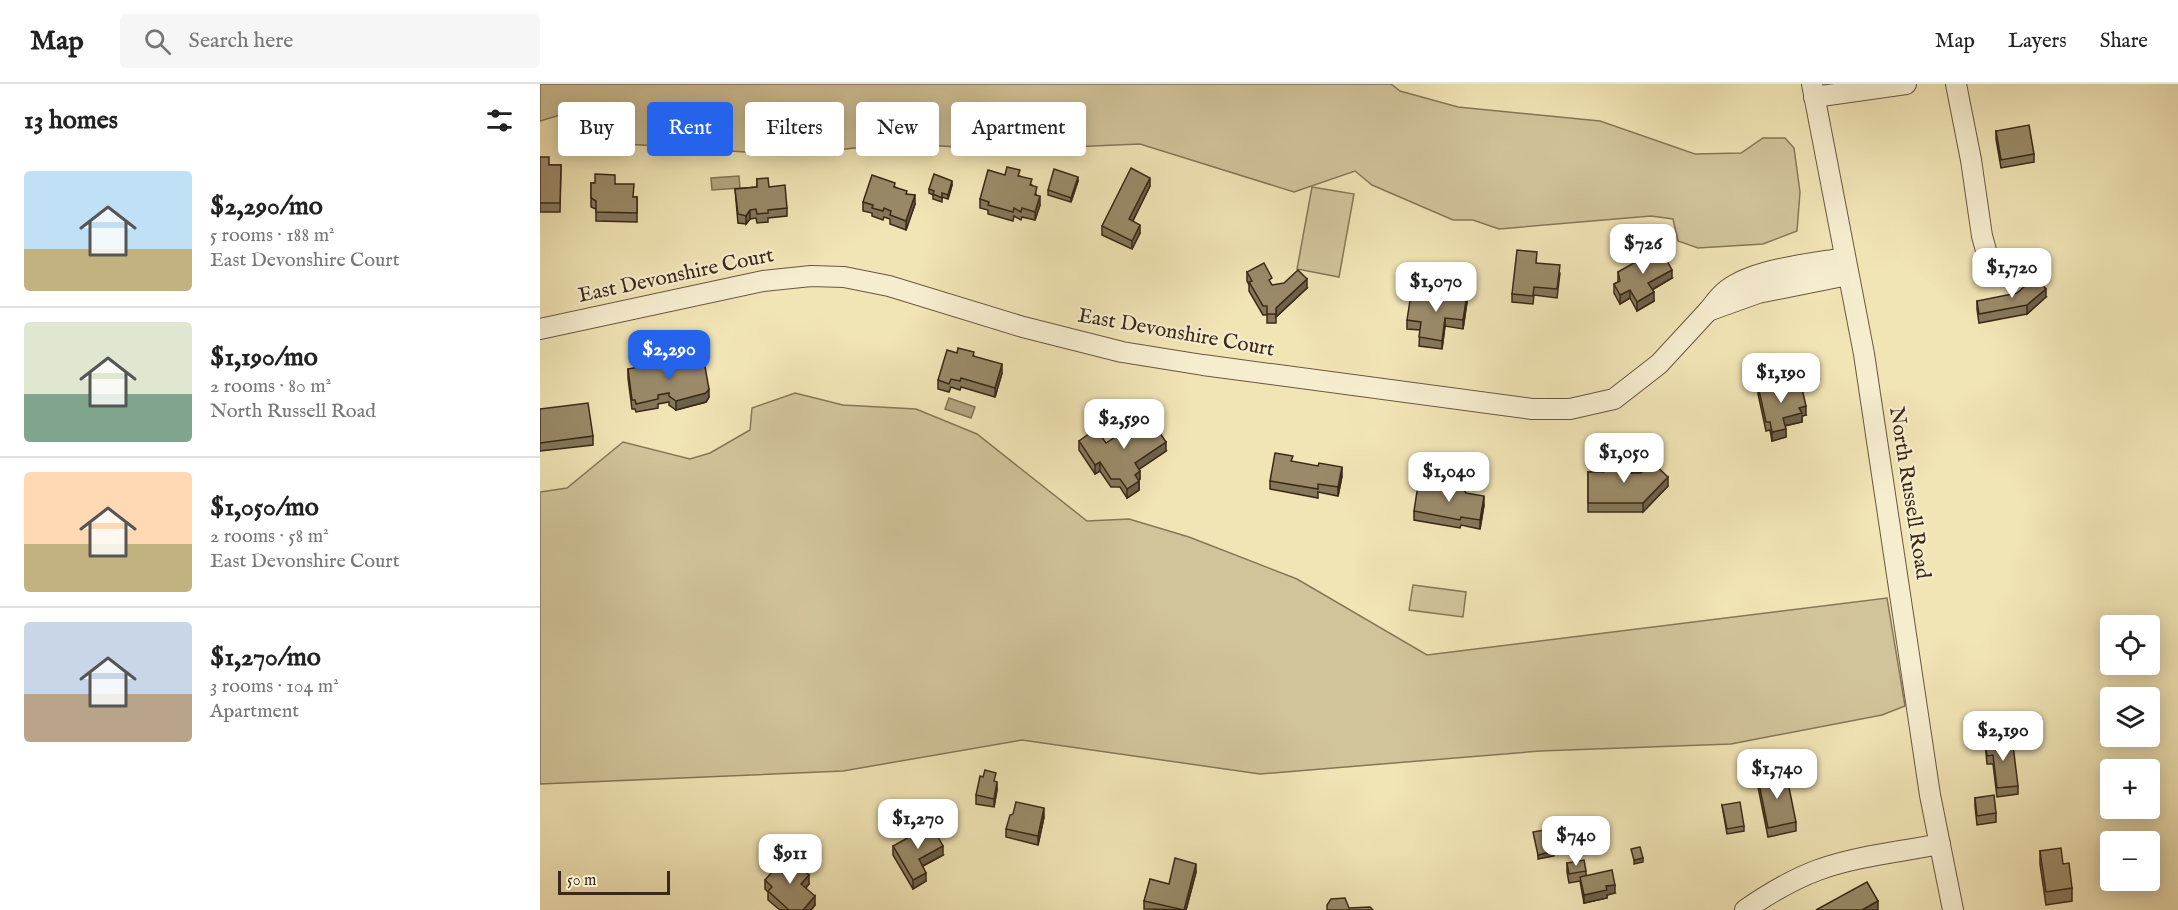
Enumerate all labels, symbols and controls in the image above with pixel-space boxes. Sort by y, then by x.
search box [120,14,540,68]
text: Map [30,24,84,59]
icon: search [141,25,174,58]
text: Search here [189,27,293,55]
text: Map [1935,28,1975,55]
text: Layers [2008,28,2067,55]
text: Share [2100,28,2148,55]
chip: Buy [558,102,635,156]
chip: Rent [647,102,733,156]
chip: Filters [745,102,844,156]
chip: New [856,102,939,156]
chip: Apartment [951,102,1086,156]
text: 13 homes [24,104,118,137]
icon: filters [483,104,516,137]
text: $2,290/mo [210,190,323,223]
icon: home [72,195,144,267]
text: 5 rooms · 188 m² [210,223,335,248]
pin: $726 [1607,224,1679,275]
text: $726 [1624,231,1662,256]
street label: East Devonshire Court [576,242,776,310]
text: East Devonshire Court [210,248,400,273]
pin: $1,720 [1963,248,2061,299]
text: $1,720 [1986,255,2038,280]
pin: $1,070 [1387,262,1485,313]
text: $1,070 [1410,269,1462,294]
street label: East Devonshire Court [1076,302,1276,364]
pin: $2,290 [620,330,718,381]
text: $2,290 [642,337,696,362]
text: $1,190/mo [210,341,318,374]
icon: home [72,346,144,418]
pin: $1,190 [1732,353,1830,404]
text: $1,190 [1756,360,1806,385]
text: 2 rooms · 80 m² [210,374,331,399]
text: North Russell Road [210,399,376,424]
pin: $2,590 [1075,399,1173,450]
street label: North Russell Road [1882,405,1936,582]
text: $2,590 [1098,406,1150,431]
pin: $1,050 [1575,433,1673,484]
text: $1,050 [1599,440,1649,465]
pin: $1,040 [1400,452,1498,503]
text: $1,040 [1422,459,1476,484]
text: $1,050/mo [210,491,319,524]
icon: home [72,496,144,568]
text: 2 rooms · 58 m² [210,524,329,549]
text: East Devonshire Court [210,549,400,574]
map controls [2100,615,2160,891]
button: locate [2100,615,2160,675]
text: $1,270/mo [210,641,321,674]
icon: home [72,646,144,718]
text: 3 rooms · 104 m² [210,674,339,699]
button: layers [2100,687,2160,747]
text: Apartment [210,699,299,724]
pin: $2,190 [1954,711,2052,762]
text: $2,190 [1977,718,2029,743]
pin: $1,740 [1728,749,1826,800]
text: $1,740 [1751,756,1803,781]
button: + [2100,759,2160,819]
pin: $1,270 [869,799,967,850]
text: $1,270 [892,806,944,831]
pin: $740 [1540,816,1612,867]
text: $740 [1556,823,1596,848]
button: − [2100,831,2160,891]
pin: $911 [754,834,826,885]
text: $911 [773,841,807,866]
scale bar [558,868,670,896]
text: 50 m [567,871,596,891]

